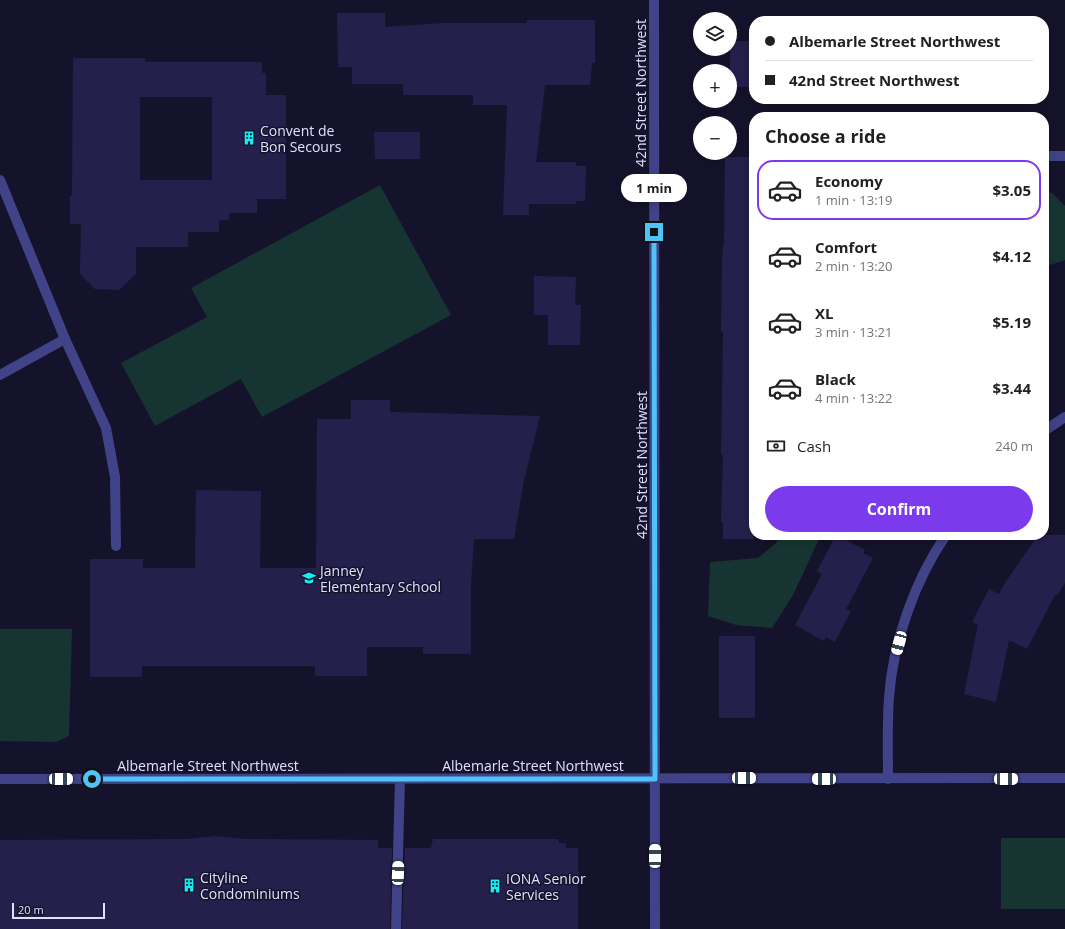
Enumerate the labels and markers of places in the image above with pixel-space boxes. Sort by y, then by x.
place label: Convent de Bon Secours [260,121,342,156]
building icon: Convent de Bon Secours [241,130,257,146]
place label: Janney Elementary School [318,561,441,596]
school or university icon: Janney Elementary School [301,570,317,586]
place label: Cityline Condominiums [200,868,300,903]
place label: IONA Senior Services [506,869,586,904]
building icon: Cityline Condominiums [181,877,197,893]
building icon: IONA Senior Services [487,878,503,894]

